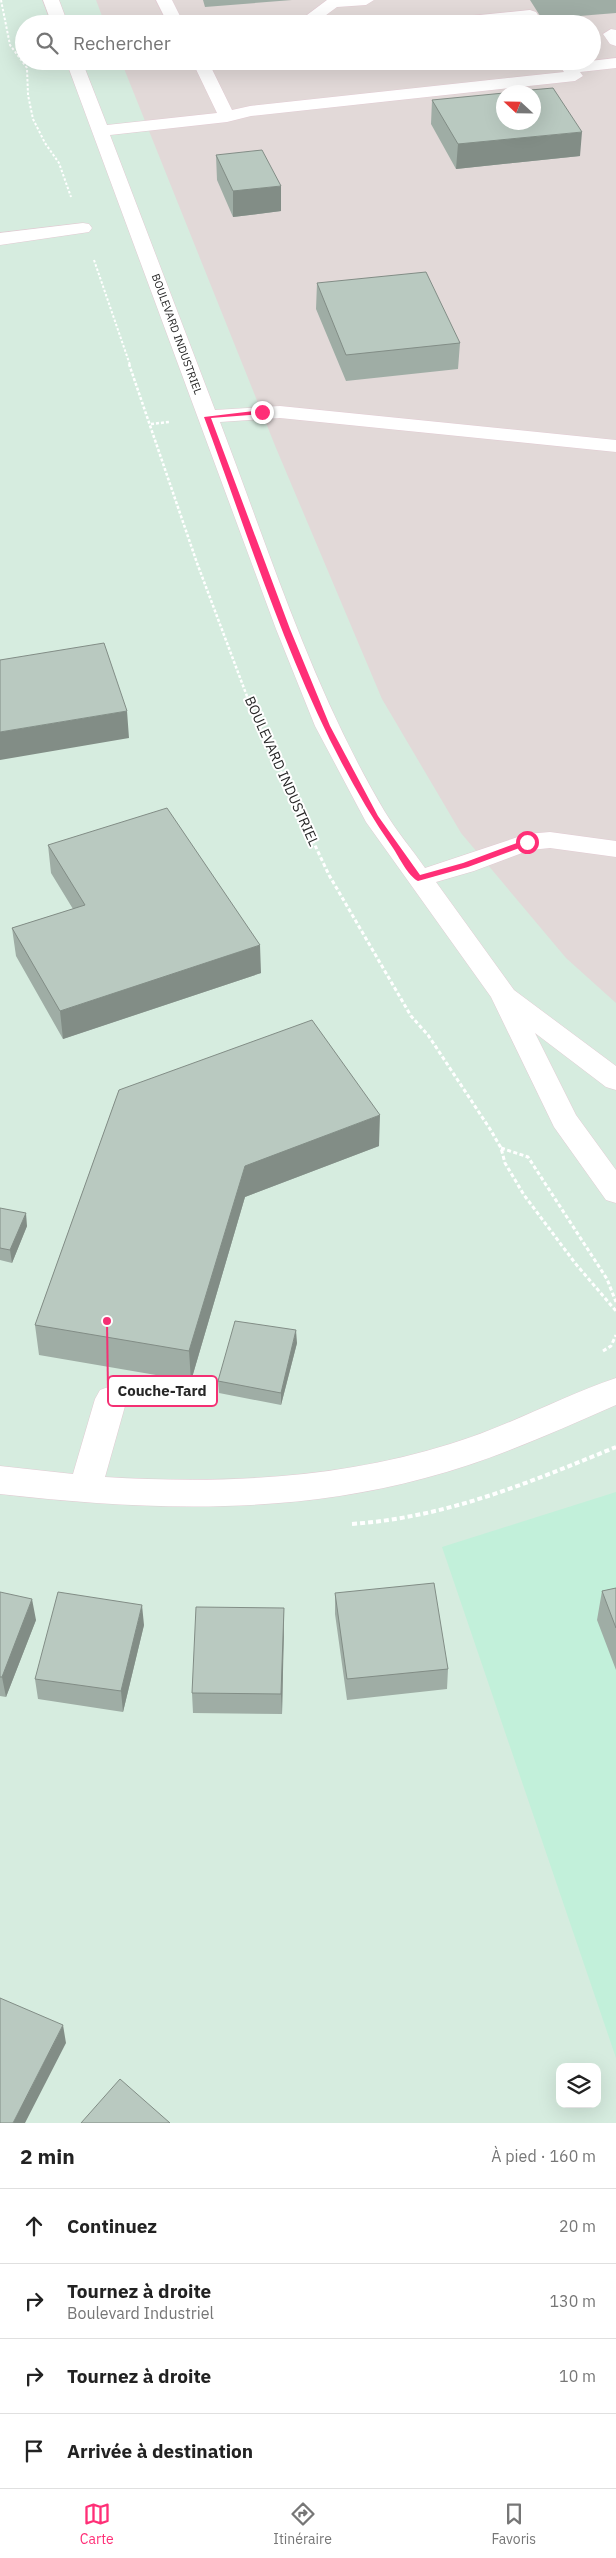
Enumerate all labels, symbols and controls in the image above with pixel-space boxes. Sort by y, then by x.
search box [15,15,601,70]
icon: search [33,29,61,57]
text: Rechercher [73,31,171,55]
north arrow [496,85,541,130]
street label: BOULEVARD INDUSTRIEL [149,272,206,397]
route end [251,401,274,424]
street label: BOULEVARD INDUSTRIEL [241,693,323,849]
route start [516,831,539,854]
callout: Couche-Tard [108,1376,217,1406]
text: Couche-Tard [117,1381,207,1400]
map controls [556,2063,601,2108]
button: layers [556,2063,601,2108]
text: 2 min [20,2142,75,2170]
text: À pied · 160 m [491,2146,596,2166]
icon: ahead [20,2212,48,2240]
text: Continuez [67,2214,157,2238]
text: 20 m [559,2216,596,2236]
text: Tournez à droite [67,2279,211,2303]
icon: right [20,2287,48,2315]
text: 130 m [549,2291,596,2311]
text: Boulevard Industriel [67,2303,214,2323]
icon: right [20,2362,48,2390]
text: Tournez à droite [67,2364,211,2388]
text: 10 m [559,2366,596,2386]
icon: arrive [20,2437,48,2465]
text: Arrivée à destination [67,2439,253,2463]
tab: Carte [80,2500,114,2548]
tab: Itinéraire [273,2500,332,2548]
tab: Favoris [491,2500,536,2548]

